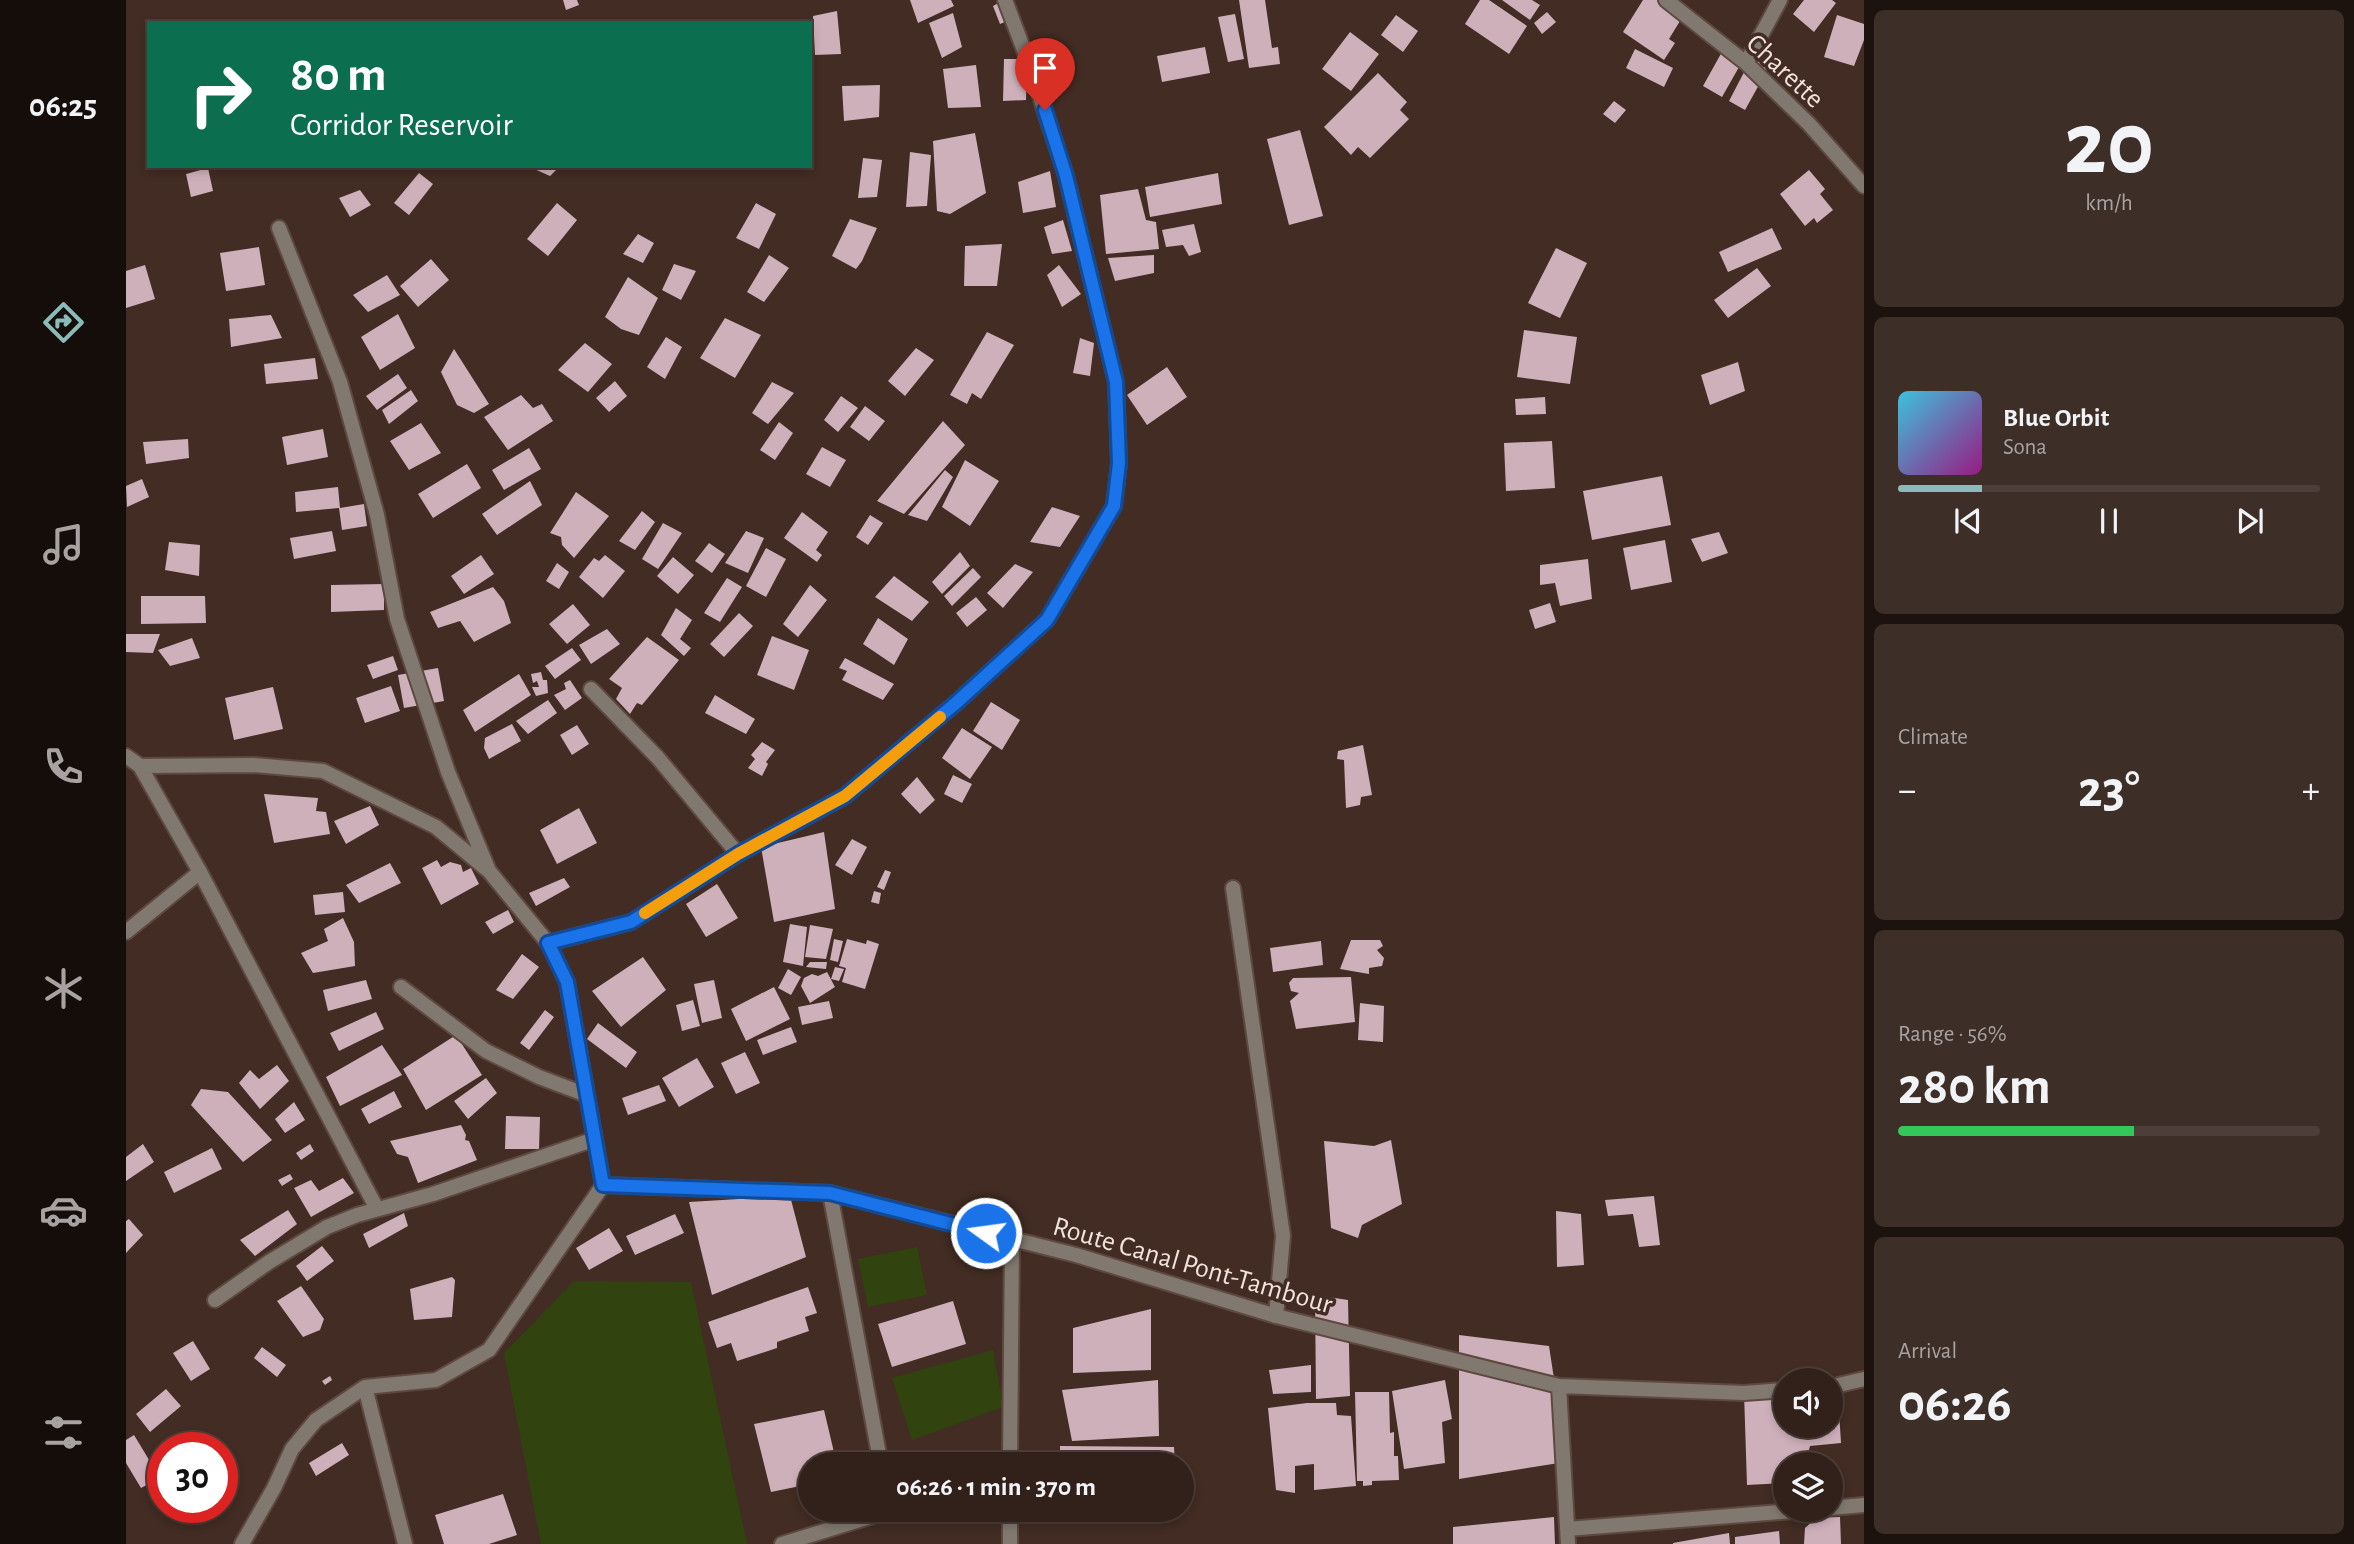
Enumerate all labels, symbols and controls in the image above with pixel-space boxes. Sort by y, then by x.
street label: Charette [1741,29,1829,114]
pin [1015,38,1075,110]
icon: right [175,49,266,140]
icon: arrive [1026,49,1064,87]
text: 80 m [290,51,387,100]
text: 06:25 [29,90,97,122]
text: 20 [2064,99,2154,190]
text: Corridor Reservoir [290,109,513,141]
text: km/h [2085,192,2133,215]
icon: directions [39,298,88,347]
text: Blue Orbit [2003,405,2109,431]
text: Sona [2003,436,2047,459]
icon: previous [1949,502,1987,540]
icon: pause [2090,502,2128,540]
icon: next [2231,502,2269,540]
icon: music [39,520,88,569]
text: Climate [1898,726,1968,749]
icon: phone [39,742,88,791]
text: 23° [2078,764,2140,816]
text: − [1898,772,1916,810]
text: + [2302,772,2320,810]
icon: climate [39,964,88,1013]
text: Range · 56% [1898,1023,2007,1046]
text: 280 km [1898,1061,2051,1113]
icon: car [39,1186,88,1235]
position arrow [949,1196,1023,1270]
street label: Route Canal Pont-Tambour [1050,1213,1335,1319]
text: Arrival [1898,1340,1957,1363]
map controls [1773,1368,1843,1522]
button: sound [1773,1368,1843,1438]
text: 06:26 [1898,1378,2012,1430]
icon: filters [39,1408,88,1457]
speed limit sign: 30 [147,1432,238,1523]
button: layers [1773,1452,1843,1522]
text: 06:26 · 1 min · 370 m [896,1474,1096,1500]

